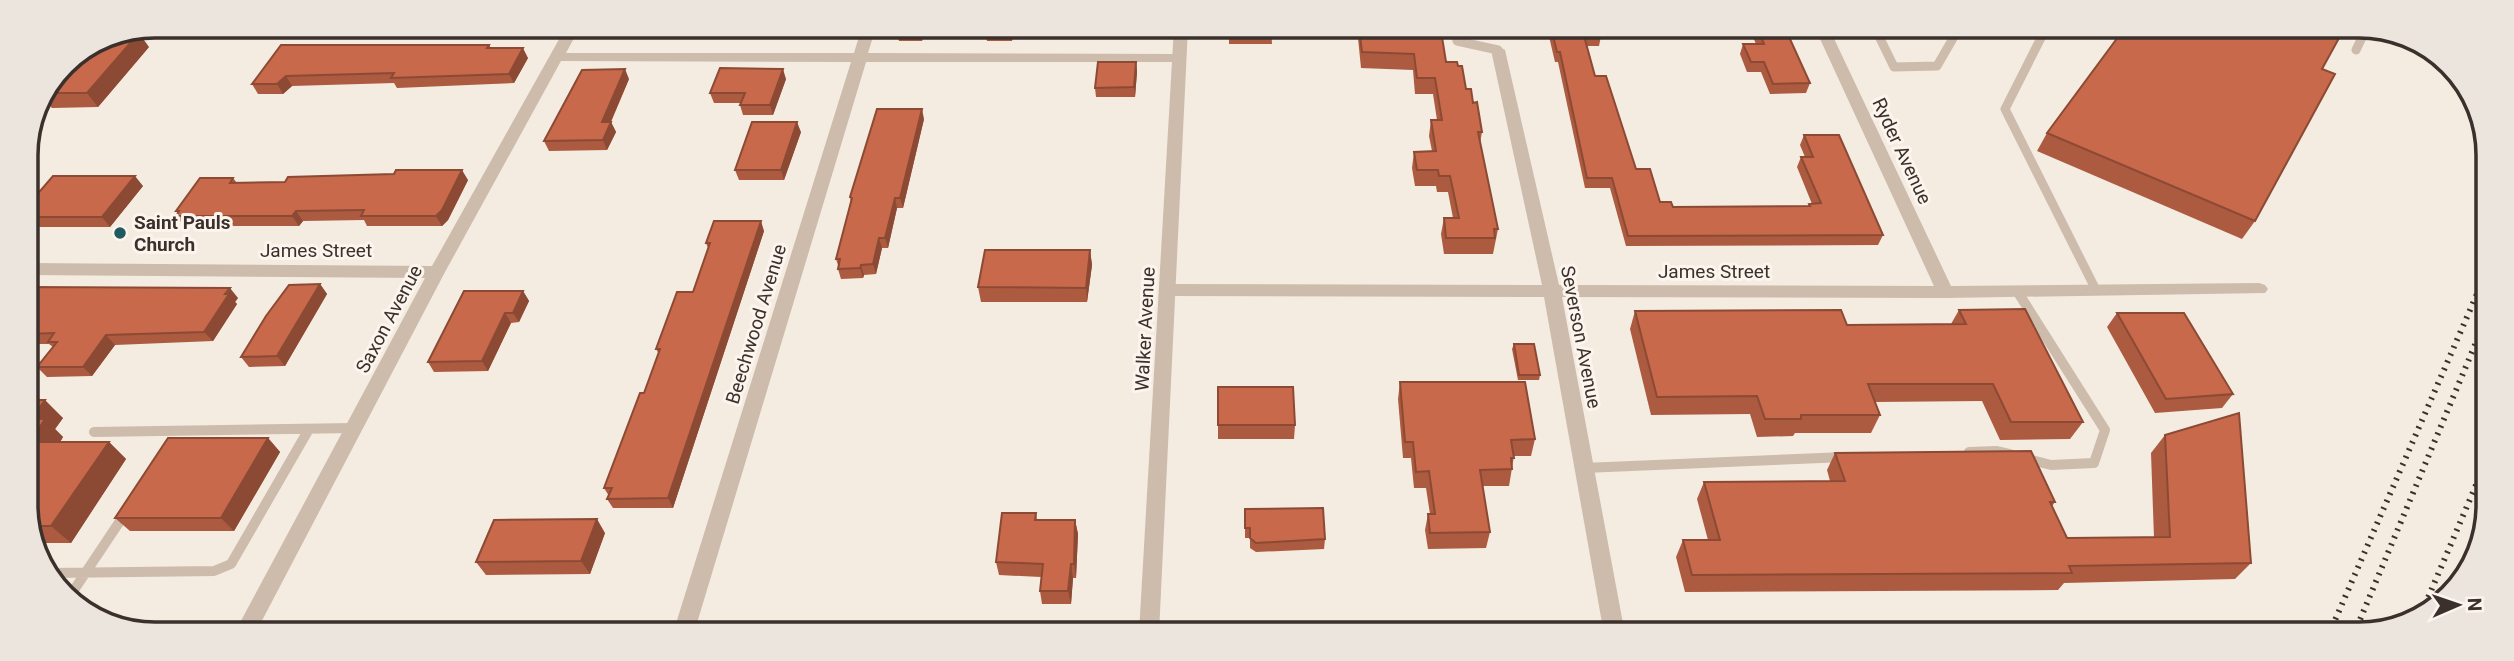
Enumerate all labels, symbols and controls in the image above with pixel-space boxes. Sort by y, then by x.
street label: Ryder Avenue [1867,94,1937,208]
place label: Saint Pauls Church [134,211,231,256]
marker: Saint Pauls Church [112,225,128,241]
street label: James Street [260,239,372,262]
street label: Beechwood Avenue [721,241,791,407]
street label: James Street [1658,260,1770,283]
street label: Saxon Avenue [351,261,427,377]
street label: Severson Avenue [1556,264,1606,410]
street label: Walker Avenue [1130,266,1160,392]
north arrow [2423,570,2493,640]
text: N [2463,597,2486,612]

